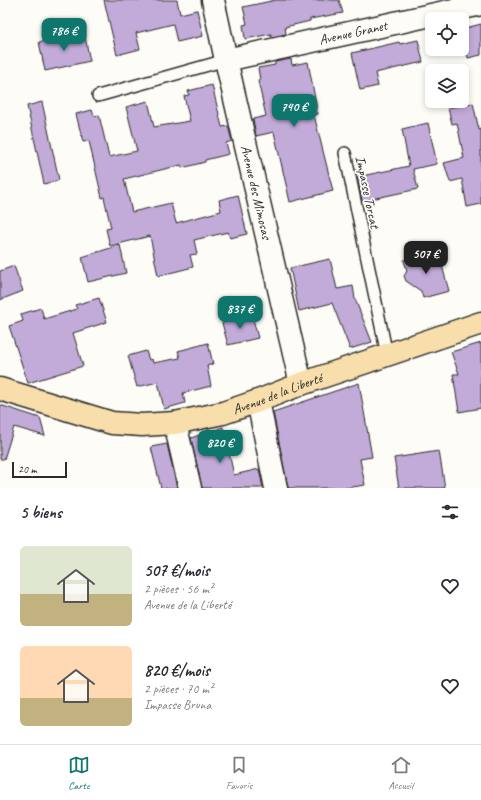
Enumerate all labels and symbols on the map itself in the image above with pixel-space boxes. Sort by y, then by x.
street label: Avenue Granet [317,17,390,48]
pin: 786 € [36,18,92,52]
pin: 740 € [266,94,322,128]
street label: Avenue des Mimosas [237,144,275,242]
street label: Impasse Torcat [352,154,384,231]
pin: 507 € [398,241,454,275]
pin: 837 € [212,296,268,330]
street label: Avenue de la Liberté [231,369,327,418]
pin: 820 € [192,430,248,464]
scale bar [12,460,67,479]

